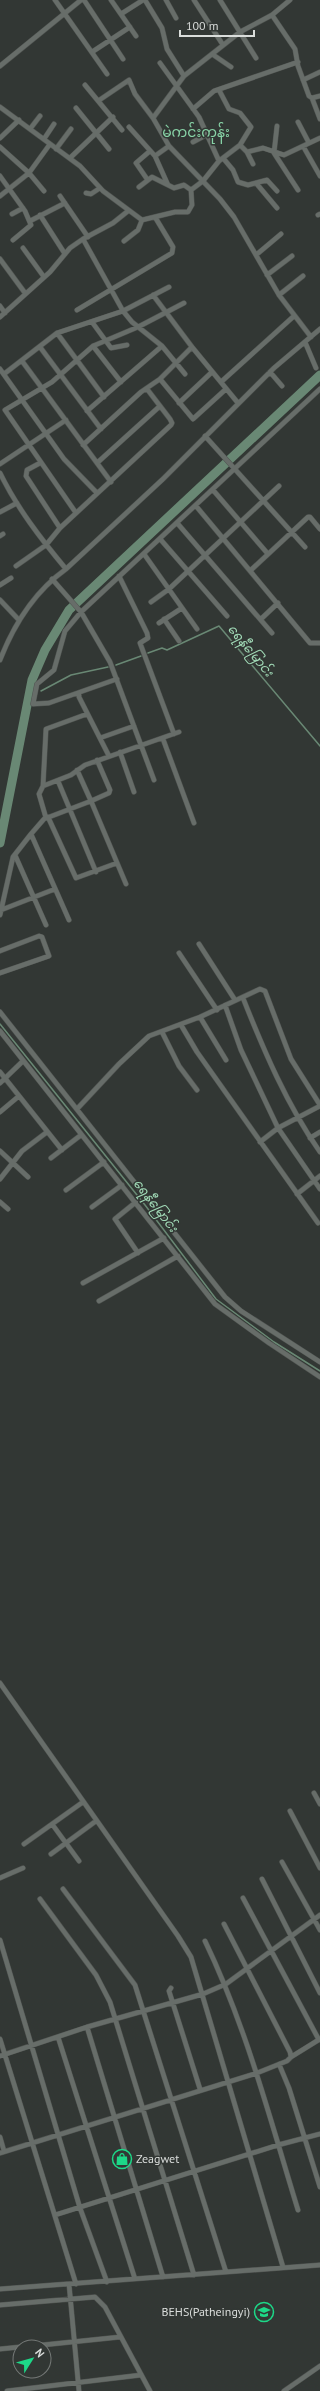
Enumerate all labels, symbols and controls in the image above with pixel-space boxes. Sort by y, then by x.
scale bar [180,12,254,38]
text: 100 m [186,18,219,33]
district label: မဲကင်းကုန်း [162,122,230,144]
water label: ရေနီမြောင်း [222,620,279,683]
water label: ရေနီမြောင်း [127,1175,183,1238]
shop icon: Zeagwet [111,2148,133,2170]
place label: Zeagwet [136,2151,179,2166]
school or university icon: BEHS(Patheingyi) [253,2301,275,2323]
place label: BEHS(Patheingyi) [161,2304,250,2319]
north arrow [12,2339,52,2379]
text: N [32,2346,48,2360]

